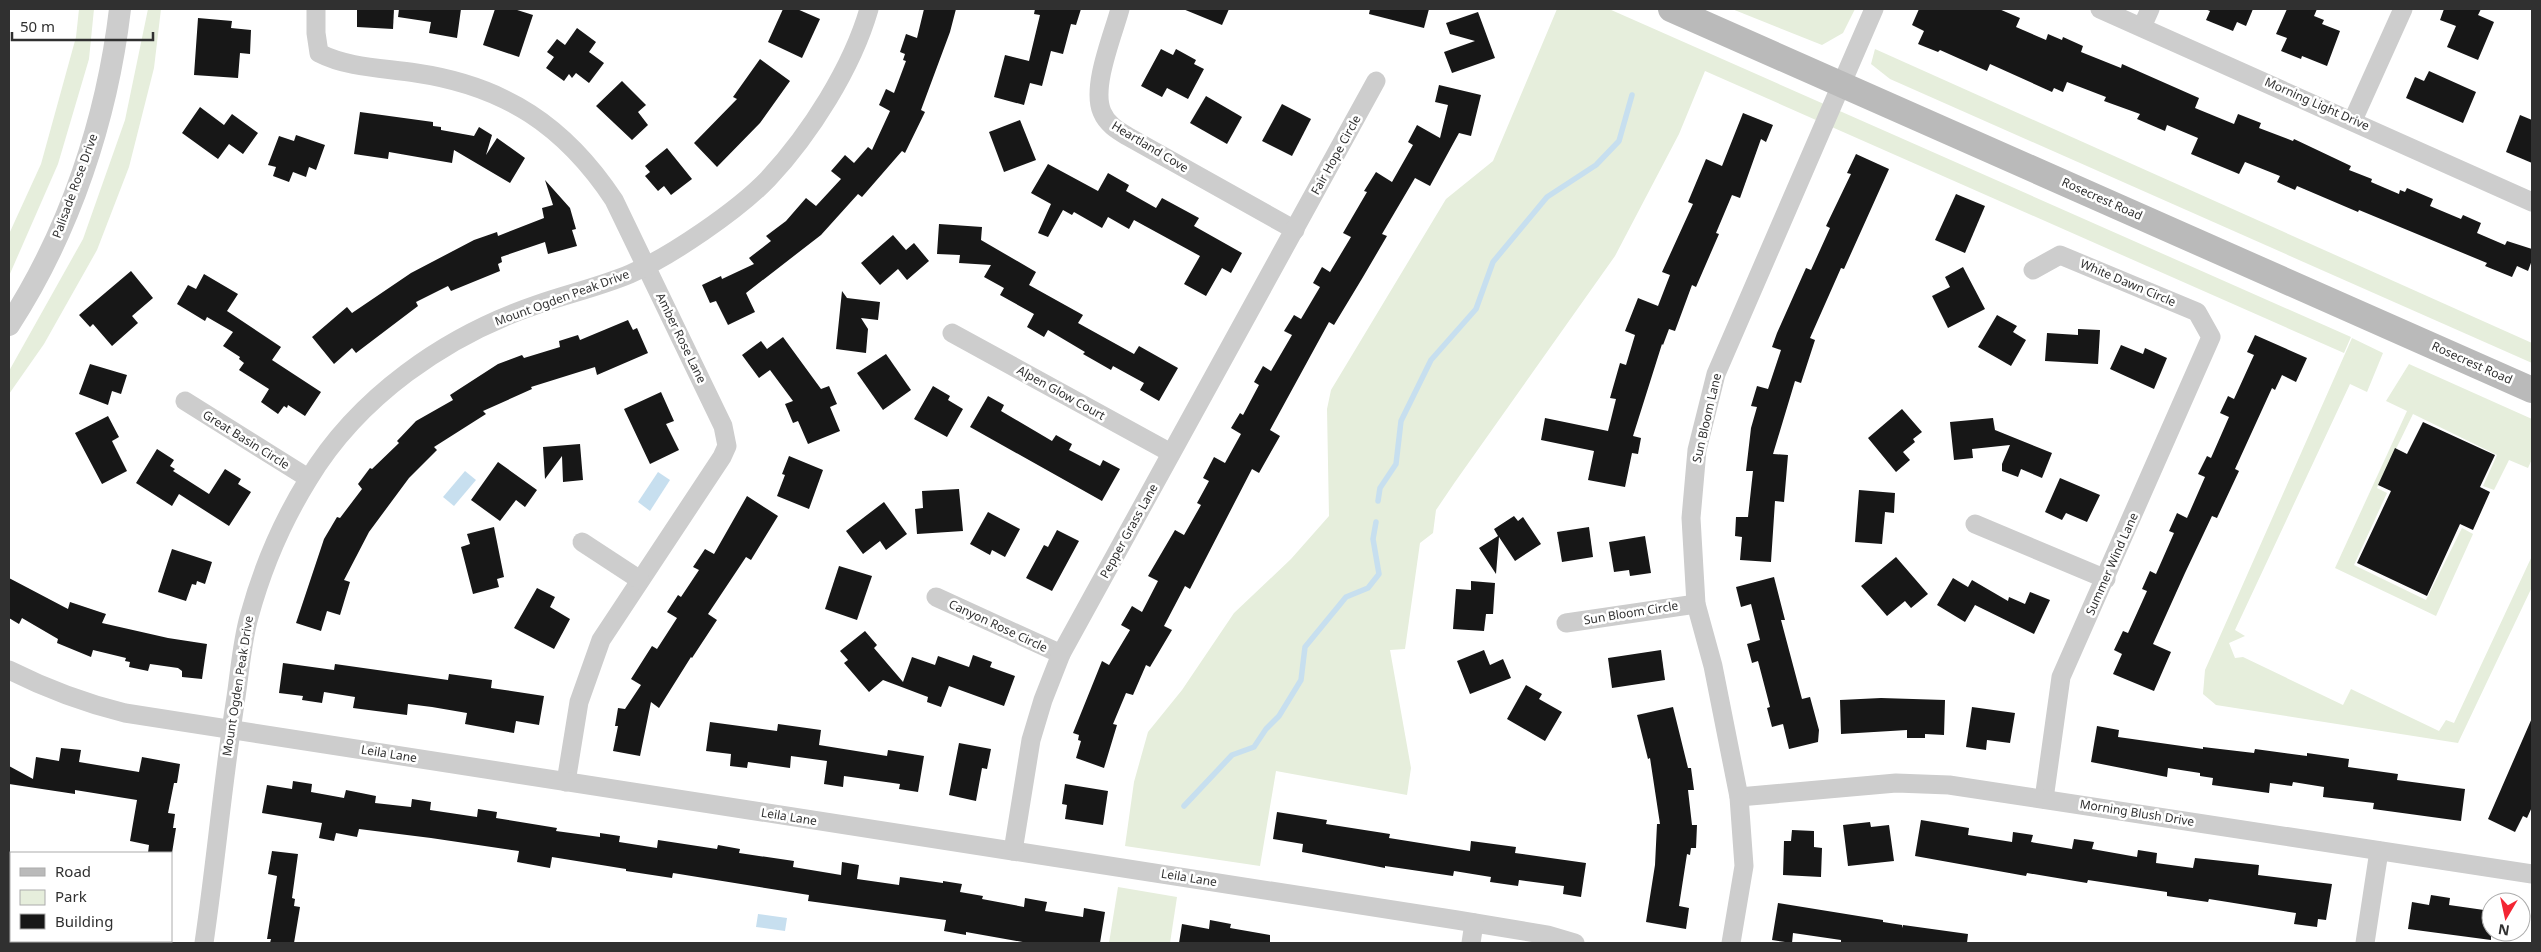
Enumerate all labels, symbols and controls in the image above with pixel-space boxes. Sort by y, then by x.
scale bar [12,10,154,42]
text: 50 m [20,16,55,36]
street label: Morning Light Drive [2262,73,2372,134]
street label: Fair Hope Circle [1307,112,1365,198]
street label: Heartland Cove [1109,117,1192,176]
street label: Palisade Rose Drive [48,131,101,240]
street label: Rosecrest Road [2059,173,2145,224]
street label: White Dawn Circle [2078,255,2179,310]
street label: Mount Ogden Peak Drive [492,265,632,330]
street label: Amber Rose Lane [652,290,711,386]
street label: Rosecrest Road [2429,337,2515,388]
street label: Alpen Glow Court [1014,361,1109,424]
street label: Sun Bloom Lane [1688,371,1725,464]
street label: Great Basin Circle [200,406,293,473]
street label: Pepper Grass Lane [1096,480,1162,581]
street label: Summer Wind Lane [2081,510,2142,618]
street label: Canyon Rose Circle [946,595,1051,656]
street label: Sun Bloom Circle [1583,597,1680,628]
street label: Mount Ogden Peak Drive [218,614,257,757]
street label: Leila Lane [360,741,418,766]
street label: Morning Blush Drive [2079,795,2196,830]
street label: Leila Lane [760,804,818,829]
legend [10,852,172,942]
text: Road [55,861,91,881]
street label: Leila Lane [1160,865,1218,890]
text: Park [55,886,87,906]
north arrow [2481,892,2531,942]
text: Building [55,911,113,931]
text: N [2497,920,2511,941]

